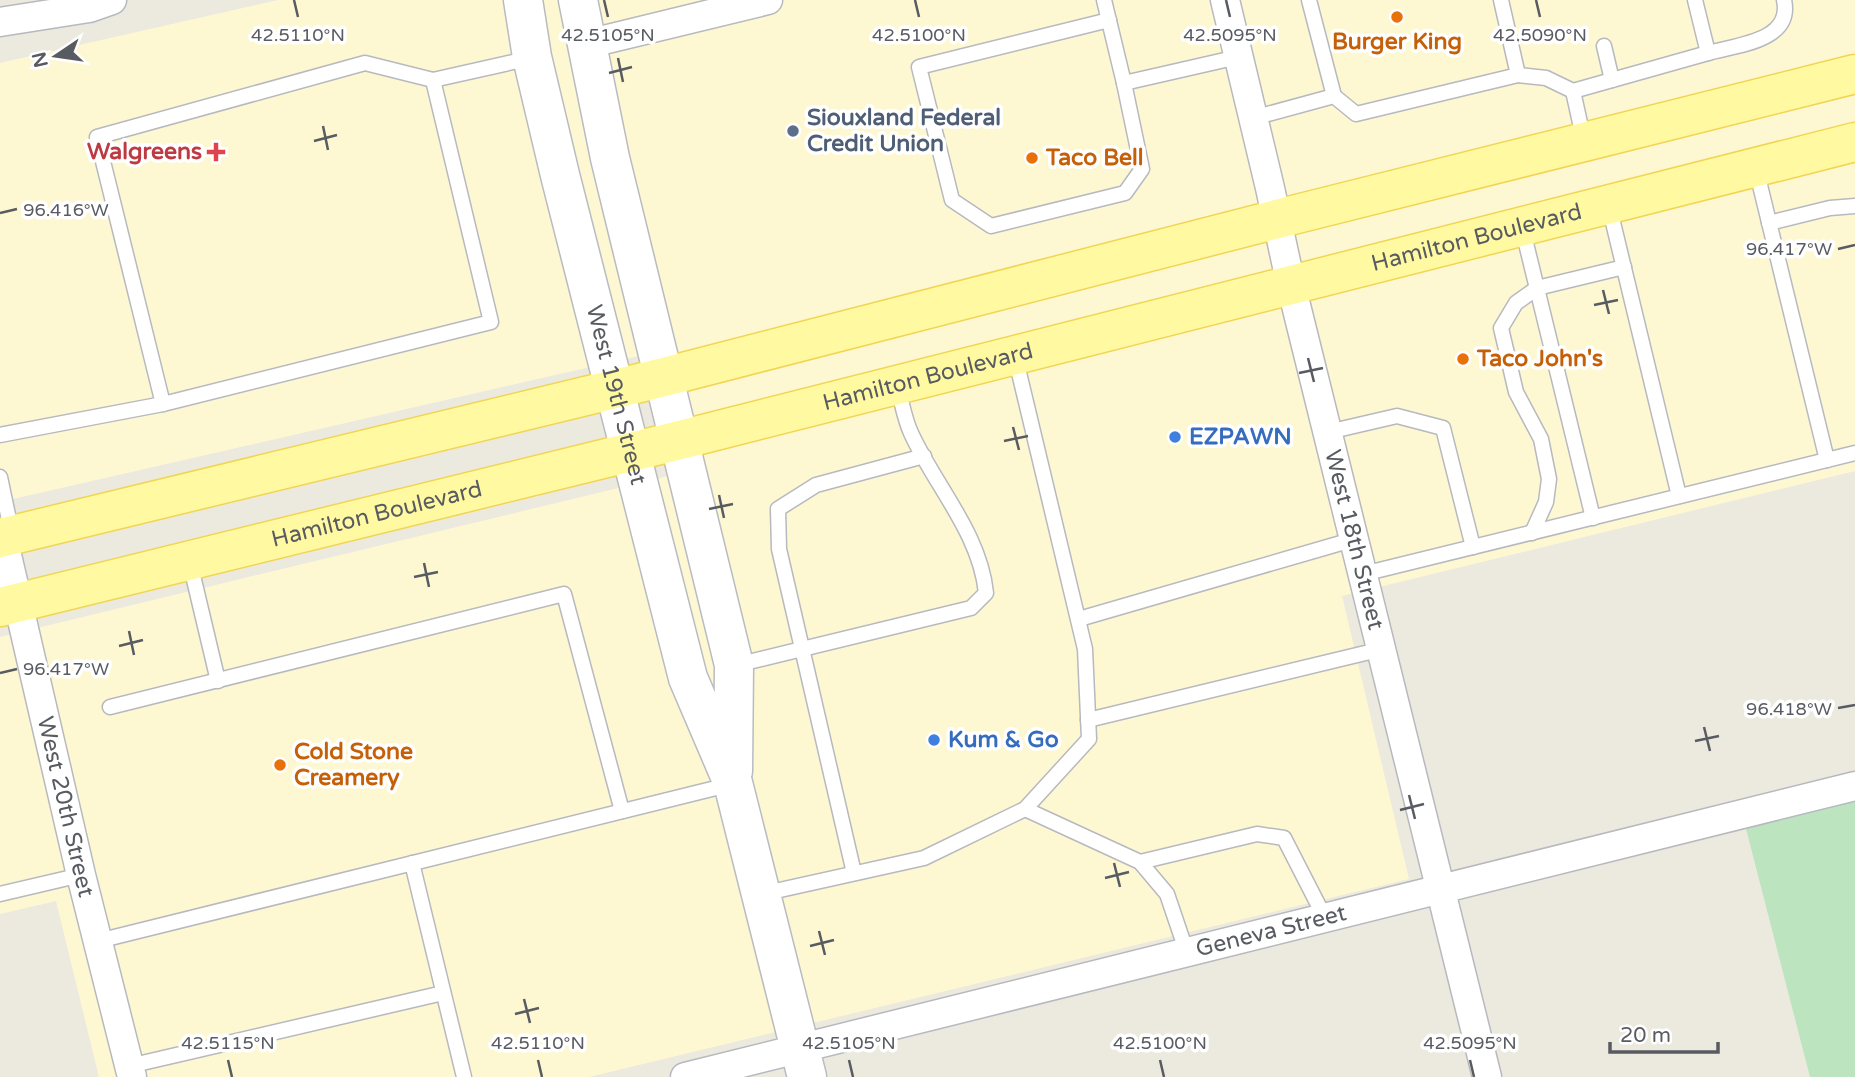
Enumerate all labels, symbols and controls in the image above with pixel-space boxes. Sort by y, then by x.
marker: Burger King [1389,9,1405,25]
north arrow [21,21,91,91]
text: 42.5110°N [251,24,345,46]
text: 42.5105°N [561,24,655,46]
text: 42.5100°N [872,24,966,46]
text: 42.5095°N [1183,24,1277,46]
text: 42.5090°N [1493,24,1587,46]
place label: Burger King [1332,28,1462,56]
text: N [28,50,53,70]
place label: Siouxland Federal Credit Union [807,104,1001,158]
marker: Siouxland Federal Credit Union [785,123,801,139]
place label: Walgreens [87,138,202,166]
marker: Walgreens [208,144,224,160]
place label: Taco Bell [1045,144,1144,172]
marker: Taco Bell [1024,150,1040,166]
street label: Hamilton Boulevard [1368,198,1585,278]
text: 96.416°W [23,199,109,221]
text: 96.417°W [1746,238,1832,260]
street label: West 19th Street [580,302,652,488]
street label: Hamilton Boulevard [820,337,1036,417]
place label: Taco John's [1476,345,1603,373]
marker: Taco John's [1455,351,1471,367]
place label: EZPAWN [1189,423,1292,451]
marker: EZPAWN [1167,429,1183,445]
street label: West 18th Street [1318,447,1390,633]
street label: Hamilton Boulevard [269,475,485,554]
text: 96.417°W [23,658,109,680]
text: 96.418°W [1746,698,1832,720]
street label: West 20th Street [31,714,100,900]
place label: Kum & Go [948,726,1059,754]
marker: Kum & Go [926,732,942,748]
place label: Cold Stone Creamery [294,738,413,792]
marker: Cold Stone Creamery [272,757,288,773]
street label: Geneva Street [1193,899,1350,963]
scale bar [1610,1010,1718,1054]
text: 20 m [1620,1023,1671,1048]
text: 42.5115°N [181,1032,275,1054]
text: 42.5110°N [491,1032,585,1054]
text: 42.5105°N [802,1032,896,1054]
text: 42.5100°N [1113,1032,1207,1054]
text: 42.5095°N [1423,1032,1517,1054]

